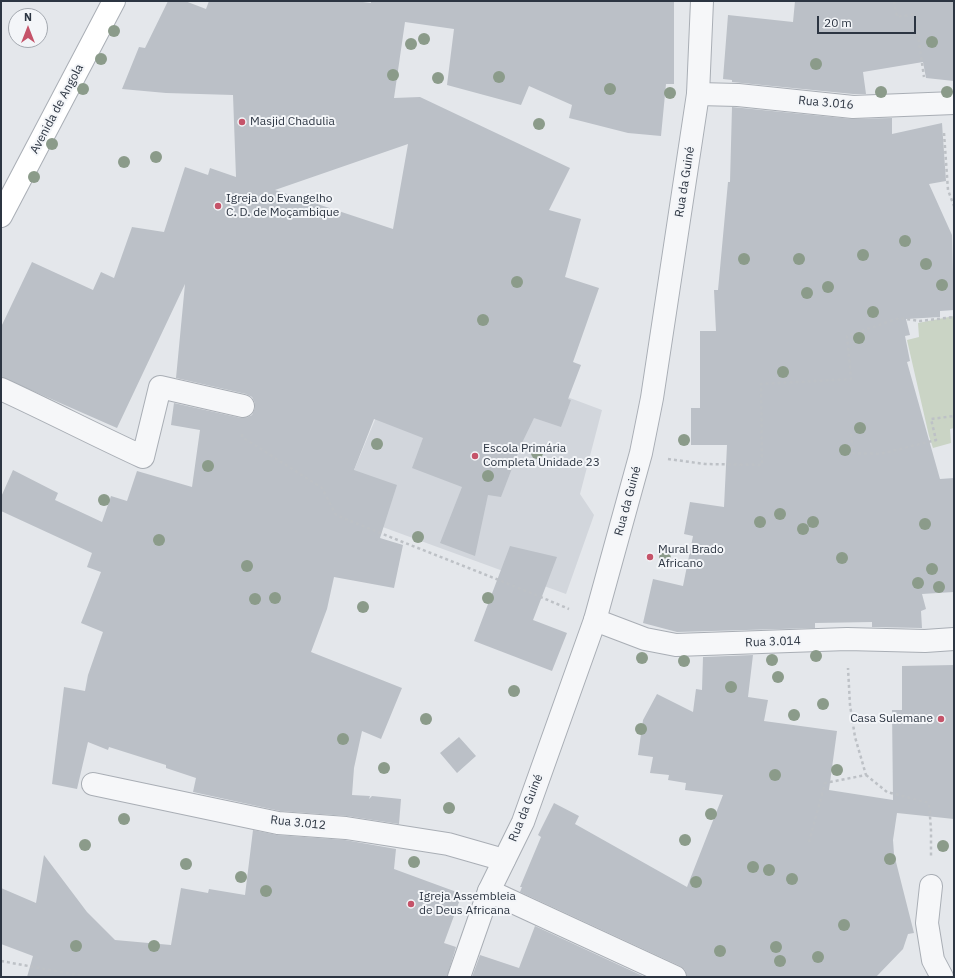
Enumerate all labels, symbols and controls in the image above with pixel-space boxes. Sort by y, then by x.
north arrow [8,8,48,48]
scale bar [819,8,918,34]
text: N [24,10,32,24]
text: 20 m [824,15,852,30]
street label: Avenida de Angola [27,62,87,156]
street label: Rua 3.016 [798,93,854,113]
place label: Masjid Chadulia [250,115,335,129]
marker: Masjid Chadulia [237,117,247,127]
street label: Rua da Guiné [672,146,698,218]
place label: Igreja do Evangelho C. D. de Moçambique [226,192,339,220]
marker: Igreja do Evangelho C. D. de Moçambique [213,201,223,211]
place label: Escola Primária Completa Unidade 23 [483,442,600,470]
marker: Escola Primária Completa Unidade 23 [470,451,480,461]
street label: Rua da Guiné [612,465,644,537]
place label: Mural Brado Africano [658,543,724,571]
marker: Mural Brado Africano [645,552,655,562]
street label: Rua 3.014 [745,634,801,650]
place label: Casa Sulemane [850,712,933,726]
marker: Casa Sulemane [936,714,946,724]
street label: Rua da Guiné [506,772,546,844]
street label: Rua 3.012 [270,813,326,833]
place label: Igreja Assembleia de Deus Africana [419,890,516,918]
marker: Igreja Assembleia de Deus Africana [406,899,416,909]

